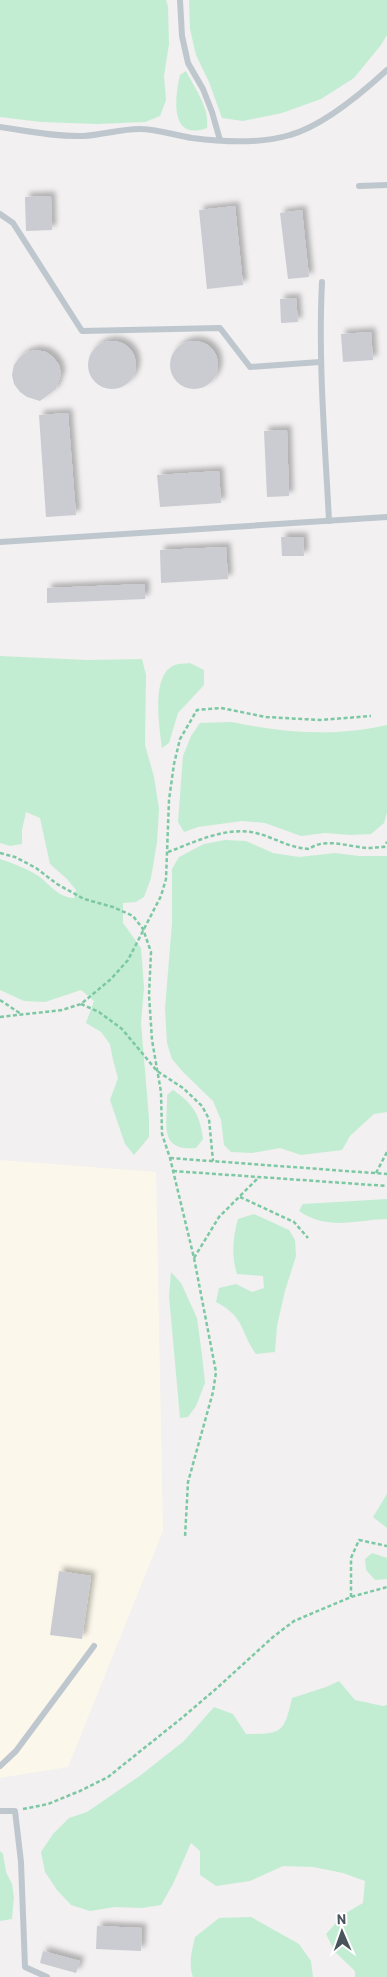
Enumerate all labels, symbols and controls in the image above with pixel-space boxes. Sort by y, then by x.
north arrow [317,1907,367,1957]
text: N [337,1910,346,1927]

